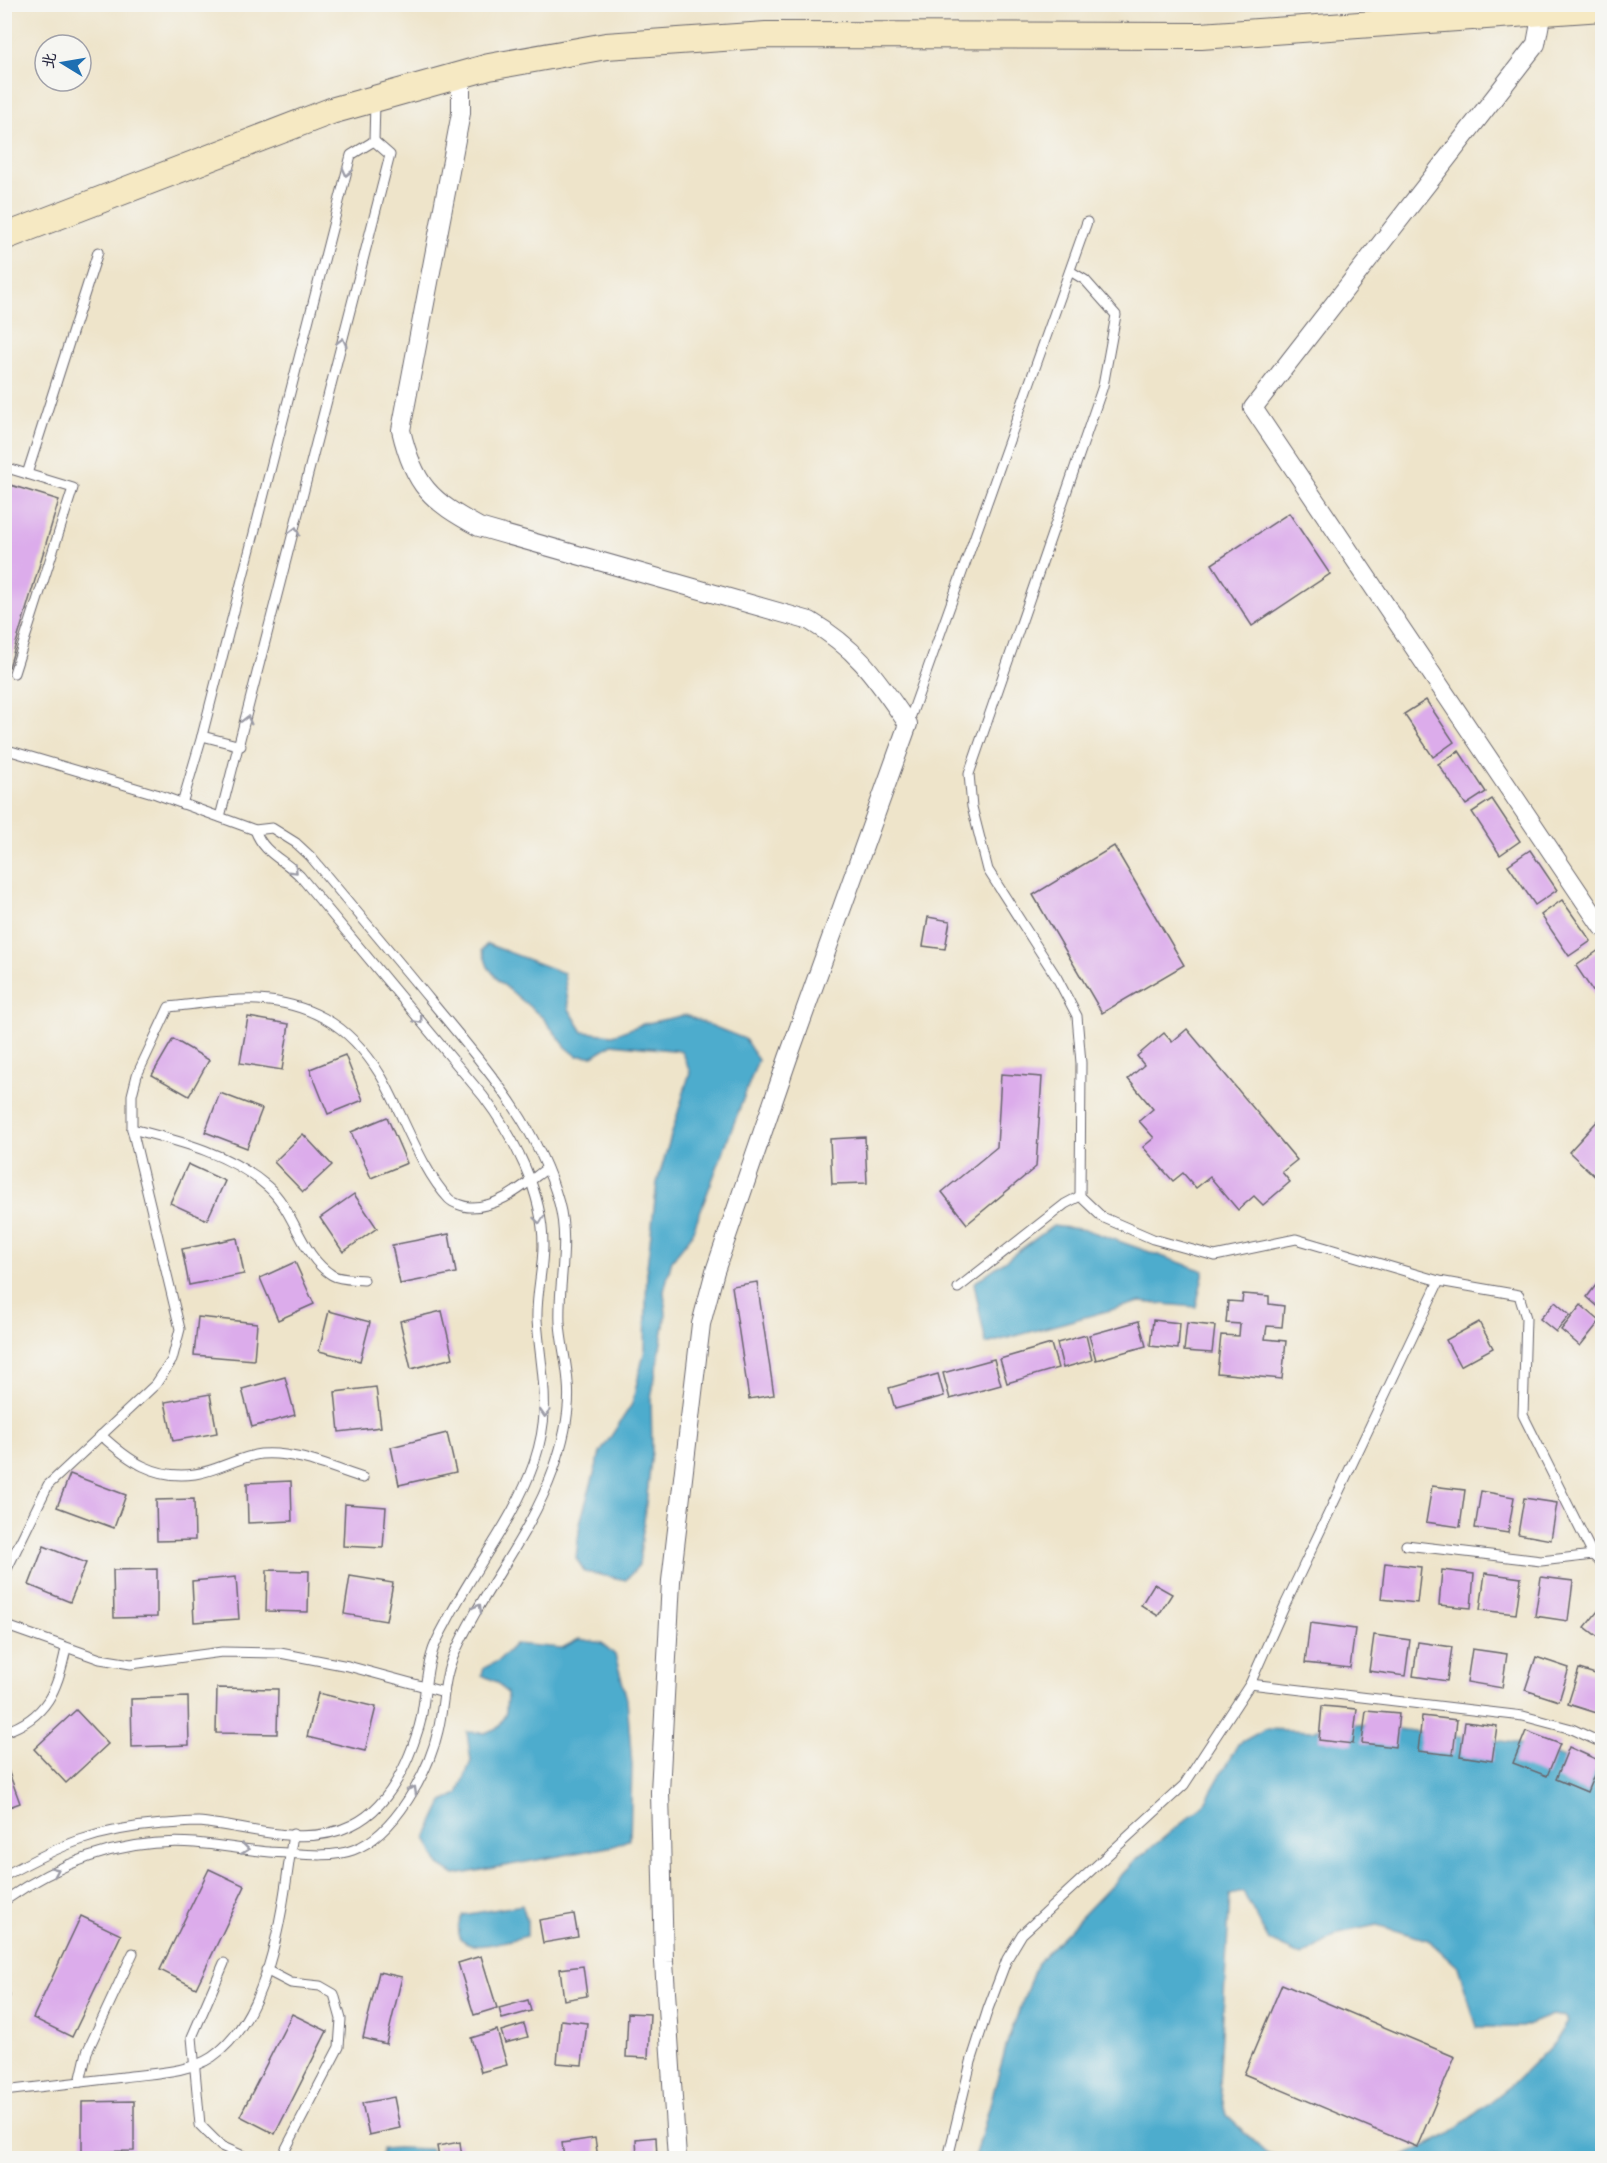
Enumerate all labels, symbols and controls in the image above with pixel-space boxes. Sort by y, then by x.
north arrow [33,33,93,93]
text: 北 [38,51,62,70]
one-way arrow [341,166,354,176]
one-way arrow [335,337,348,347]
one-way arrow [287,526,300,536]
one-way arrow [240,716,252,726]
one-way arrow [286,863,297,874]
one-way arrow [412,1013,423,1024]
one-way arrow [533,1215,545,1224]
one-way arrow [538,1409,551,1418]
one-way arrow [471,1604,482,1614]
one-way arrow [406,1786,417,1796]
one-way arrow [240,1843,249,1855]
one-way arrow [48,1867,59,1879]

